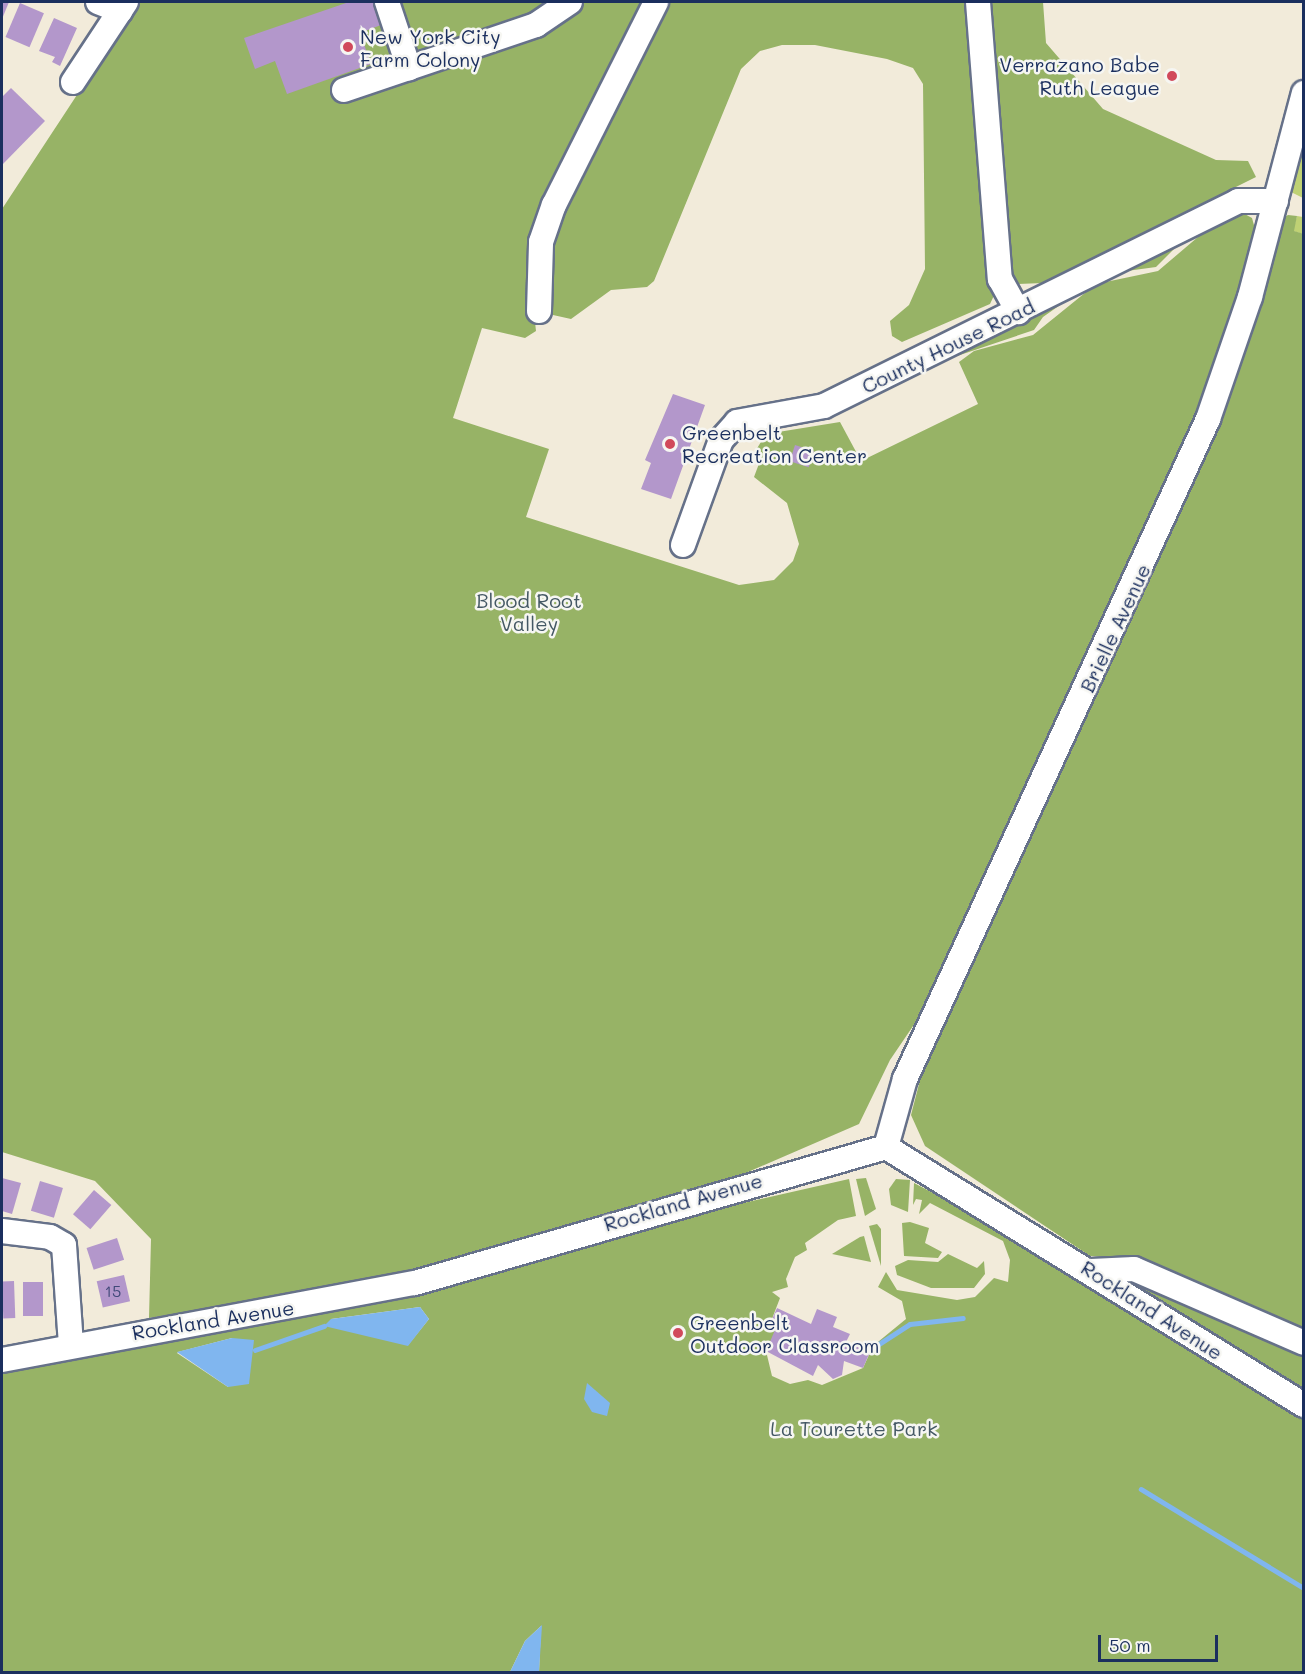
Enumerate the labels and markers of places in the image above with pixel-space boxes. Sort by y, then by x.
place label: New York City Farm Colony [360,24,501,71]
marker: New York City Farm Colony [341,40,355,54]
place label: Verrazano Babe Ruth League [999,52,1160,99]
marker: Verrazano Babe Ruth League [1165,69,1179,83]
place label: Greenbelt Recreation Center [682,420,867,467]
marker: Greenbelt Recreation Center [663,437,677,451]
place label: Greenbelt Outdoor Classroom [690,1310,879,1357]
marker: Greenbelt Outdoor Classroom [671,1326,685,1340]

